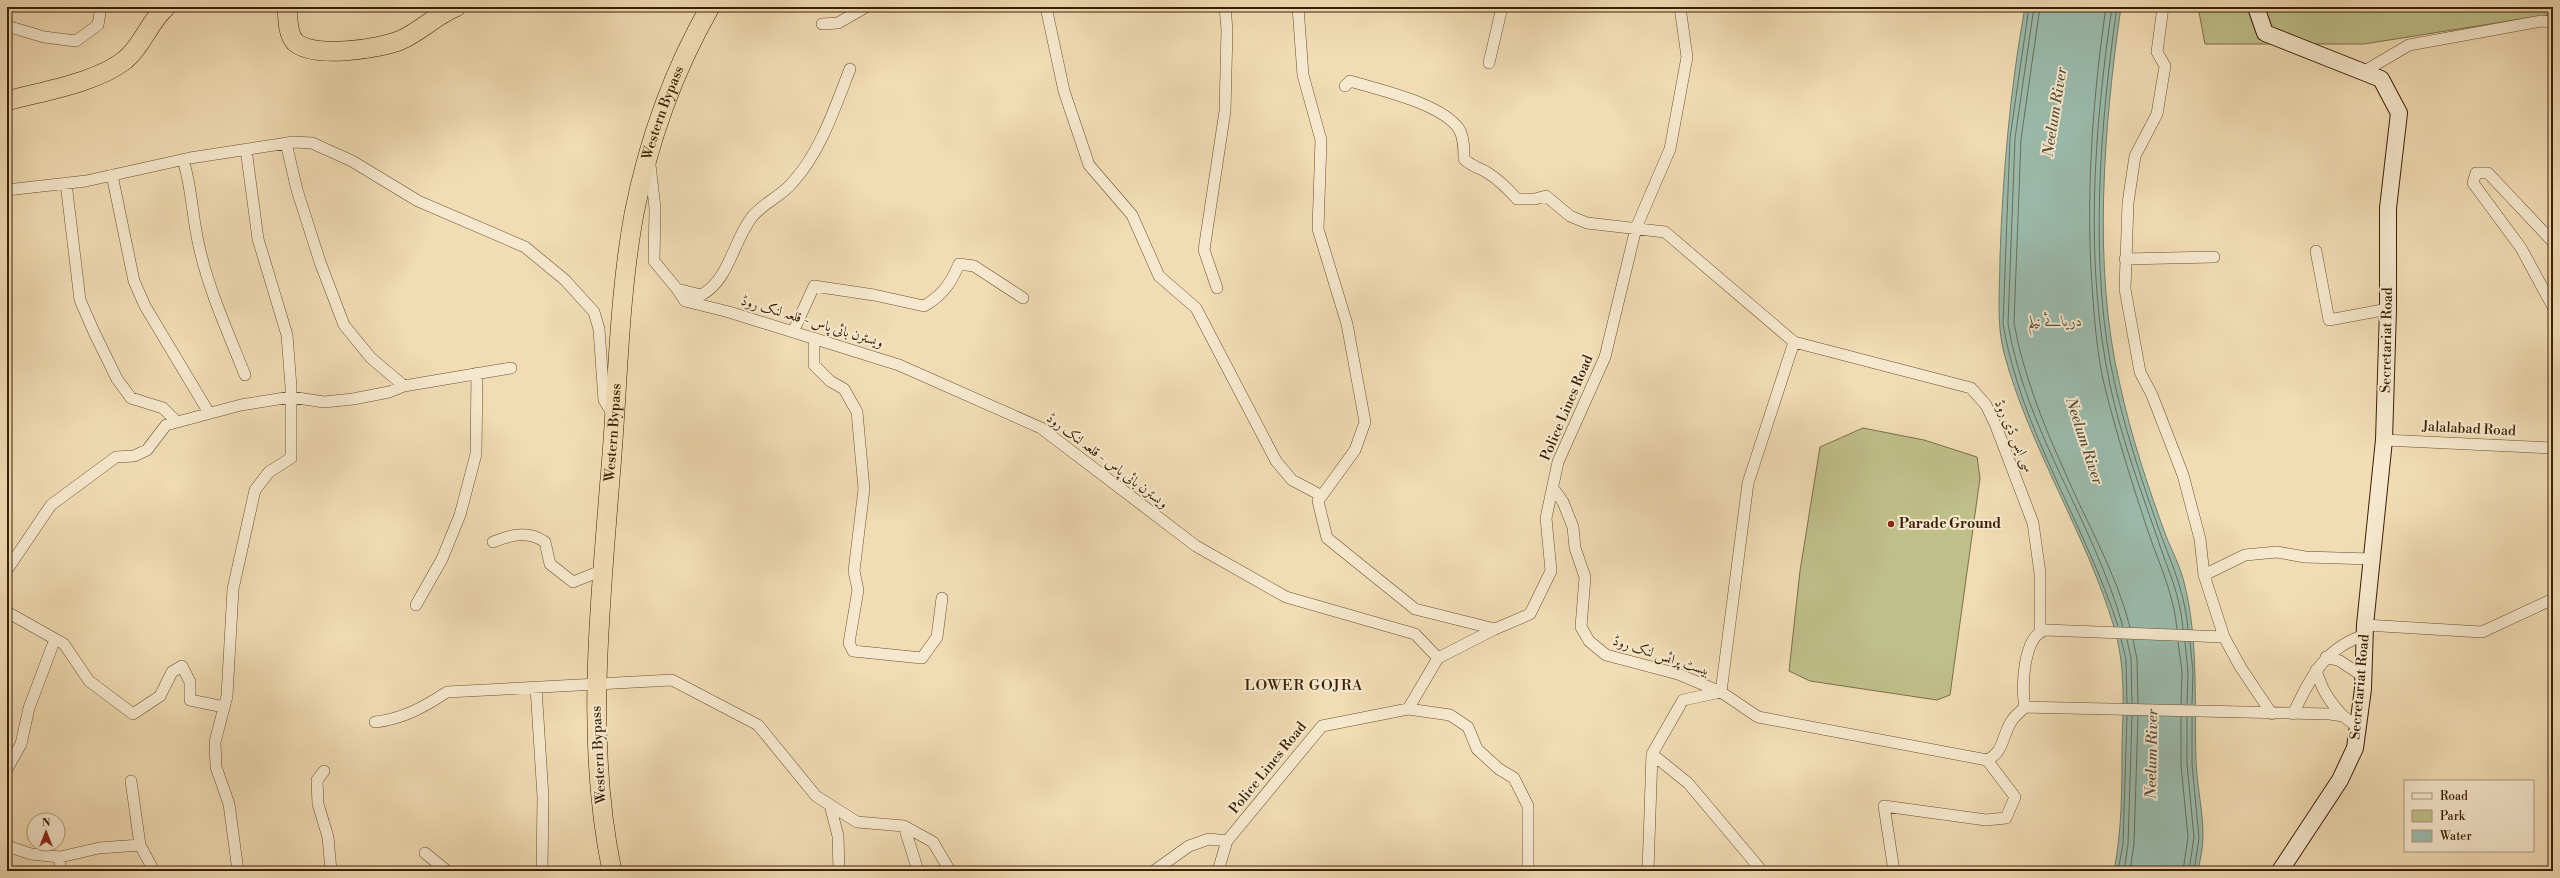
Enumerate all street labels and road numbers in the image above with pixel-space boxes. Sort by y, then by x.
street label: Western Bypass [638,63,688,163]
street label: Secretariat Road [2377,287,2397,393]
street label: ویسٹرن بائی پاس - قلعہ لنک روڈ [738,292,885,353]
street label: Police Lines Road [1537,352,1597,464]
street label: Western Bypass [601,383,626,483]
street label: سی ایس ڈی روڈ [1990,397,2038,475]
street label: ویسٹرن بائی پاس - قلعہ لنک روڈ [1042,409,1172,514]
street label: Jalalabad Road [2421,418,2516,440]
street label: بیسٹ پرائس لنک روڈ [1610,632,1712,680]
street label: Secretariat Road [2346,633,2374,740]
street label: Western Bypass [587,705,611,806]
street label: Police Lines Road [1225,718,1311,818]

